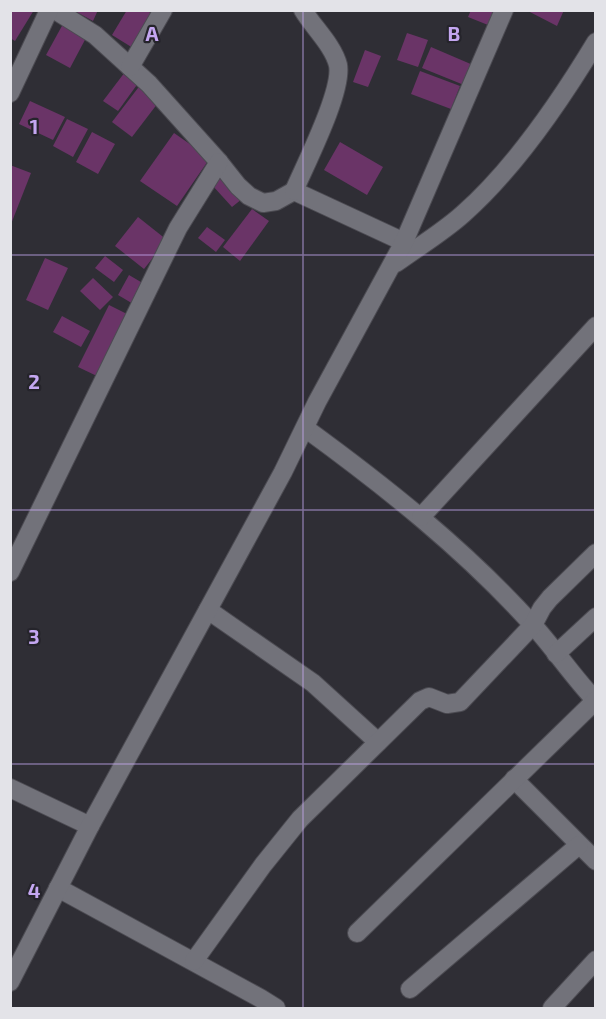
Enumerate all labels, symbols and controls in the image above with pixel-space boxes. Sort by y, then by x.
text: A [145,21,159,45]
text: B [448,21,460,45]
text: 1 [30,114,38,138]
text: 2 [28,369,40,393]
text: 3 [28,624,40,648]
text: 4 [28,878,41,902]

